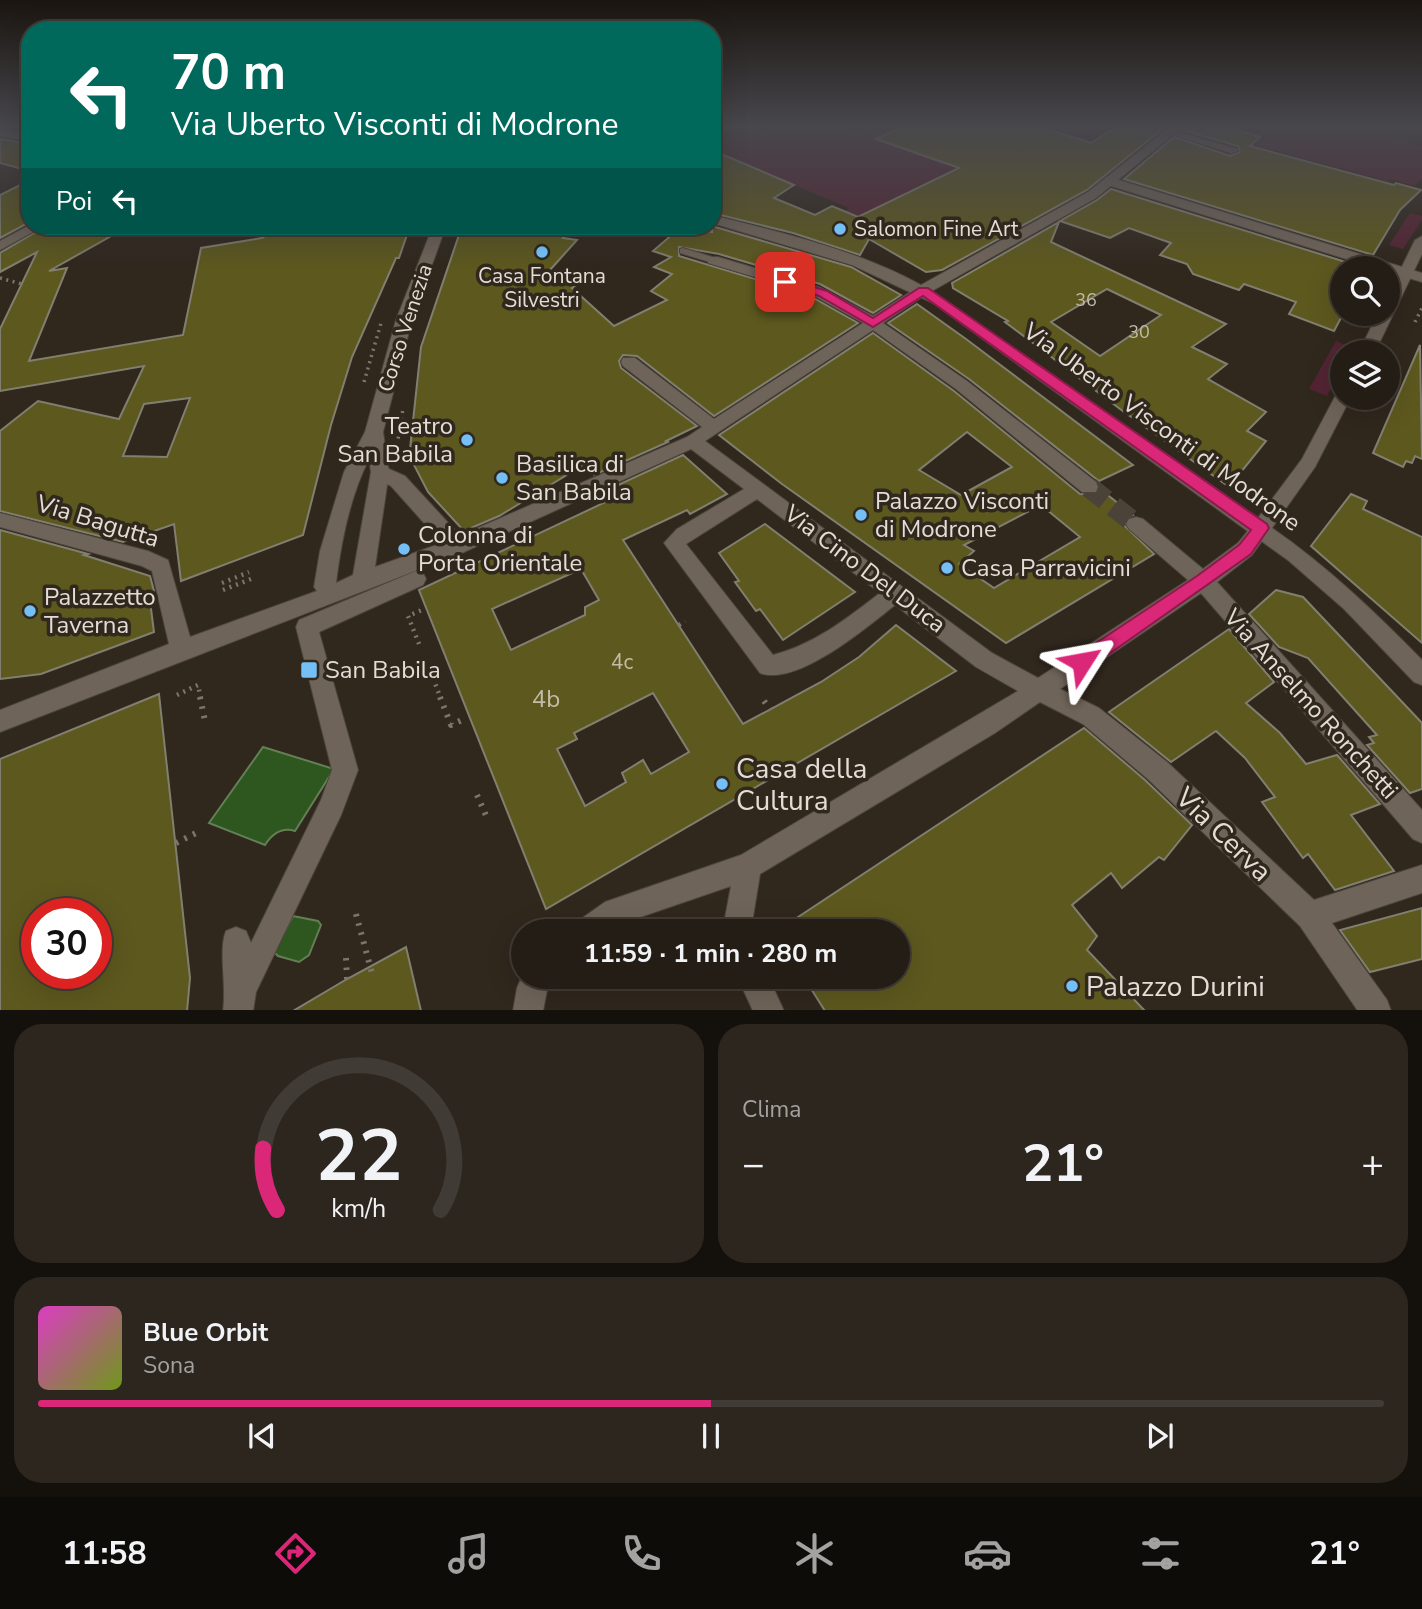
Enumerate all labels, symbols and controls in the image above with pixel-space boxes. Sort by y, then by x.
text: 70 m [171,39,286,106]
icon: left [56,49,147,140]
text: Via Uberto Visconti di Modrone [171,103,619,146]
icon: left [106,182,144,220]
text: Poi [56,184,92,219]
place label: Salomon Fine Art [854,215,1019,243]
marker: Salomon Fine Art [832,221,848,237]
marker: Casa Fontana Silvestri [534,244,550,260]
pin [755,252,815,312]
map controls [1330,256,1400,410]
button: search [1330,256,1400,326]
street label: Corso Venezia [371,260,439,396]
place label: Casa Fontana Silvestri [478,262,606,314]
icon: arrive [766,263,804,301]
house number: 36 [1075,288,1097,312]
street label: Via Uberto Visconti di Modrone [1016,315,1307,539]
house number: 30 [1128,320,1150,344]
button: layers [1330,340,1400,410]
place label: Teatro San Babila [337,410,453,470]
marker: Teatro San Babila [459,432,475,448]
place label: Basilica di San Babila [516,448,632,508]
marker: Basilica di San Babila [494,470,510,486]
place label: Palazzo Visconti di Modrone [875,485,1049,545]
street label: Via Bagutta [32,487,163,555]
street label: Via Cino Del Duca [777,497,952,640]
marker: Palazzo Visconti di Modrone [853,507,869,523]
place label: Colonna di Porta Orientale [418,519,582,579]
marker: Colonna di Porta Orientale [396,541,412,557]
place label: Casa Parravicini [961,552,1131,584]
marker: Casa Parravicini [939,560,955,576]
place label: Palazzetto Taverna [44,581,156,641]
street label: Via Anselmo Ronchetti [1216,601,1405,806]
marker: Palazzetto Taverna [22,603,38,619]
position arrow [1045,625,1119,699]
house number: 4c [611,648,633,676]
place label: San Babila [325,654,441,686]
marker: San Babila [299,660,319,680]
house number: 4b [532,683,560,715]
place label: Casa della Cultura [736,750,867,820]
marker: Casa della Cultura [714,776,730,792]
street label: Via Cerva [1166,779,1280,890]
speed limit sign: 30 [21,898,112,989]
text: 11:59 · 1 min · 280 m [584,936,837,971]
place label: Palazzo Durini [1086,968,1265,1006]
marker: Palazzo Durini [1064,978,1080,994]
text: Clima [742,1094,802,1125]
text: 22 [315,1106,403,1206]
text: 21° [1022,1128,1104,1199]
text: − [742,1139,765,1190]
text: + [1361,1139,1384,1190]
text: km/h [331,1191,387,1225]
text: Blue Orbit [143,1315,268,1350]
text: Sona [143,1350,195,1381]
icon: previous [243,1417,281,1455]
icon: pause [692,1417,730,1455]
icon: next [1141,1417,1179,1455]
icon: directions [271,1529,320,1578]
icon: music [444,1529,493,1578]
icon: phone [617,1529,666,1578]
icon: climate [790,1529,839,1578]
icon: car [963,1529,1012,1578]
icon: filters [1136,1529,1185,1578]
text: 11:58 [62,1532,147,1575]
text: 21° [1309,1532,1360,1575]

